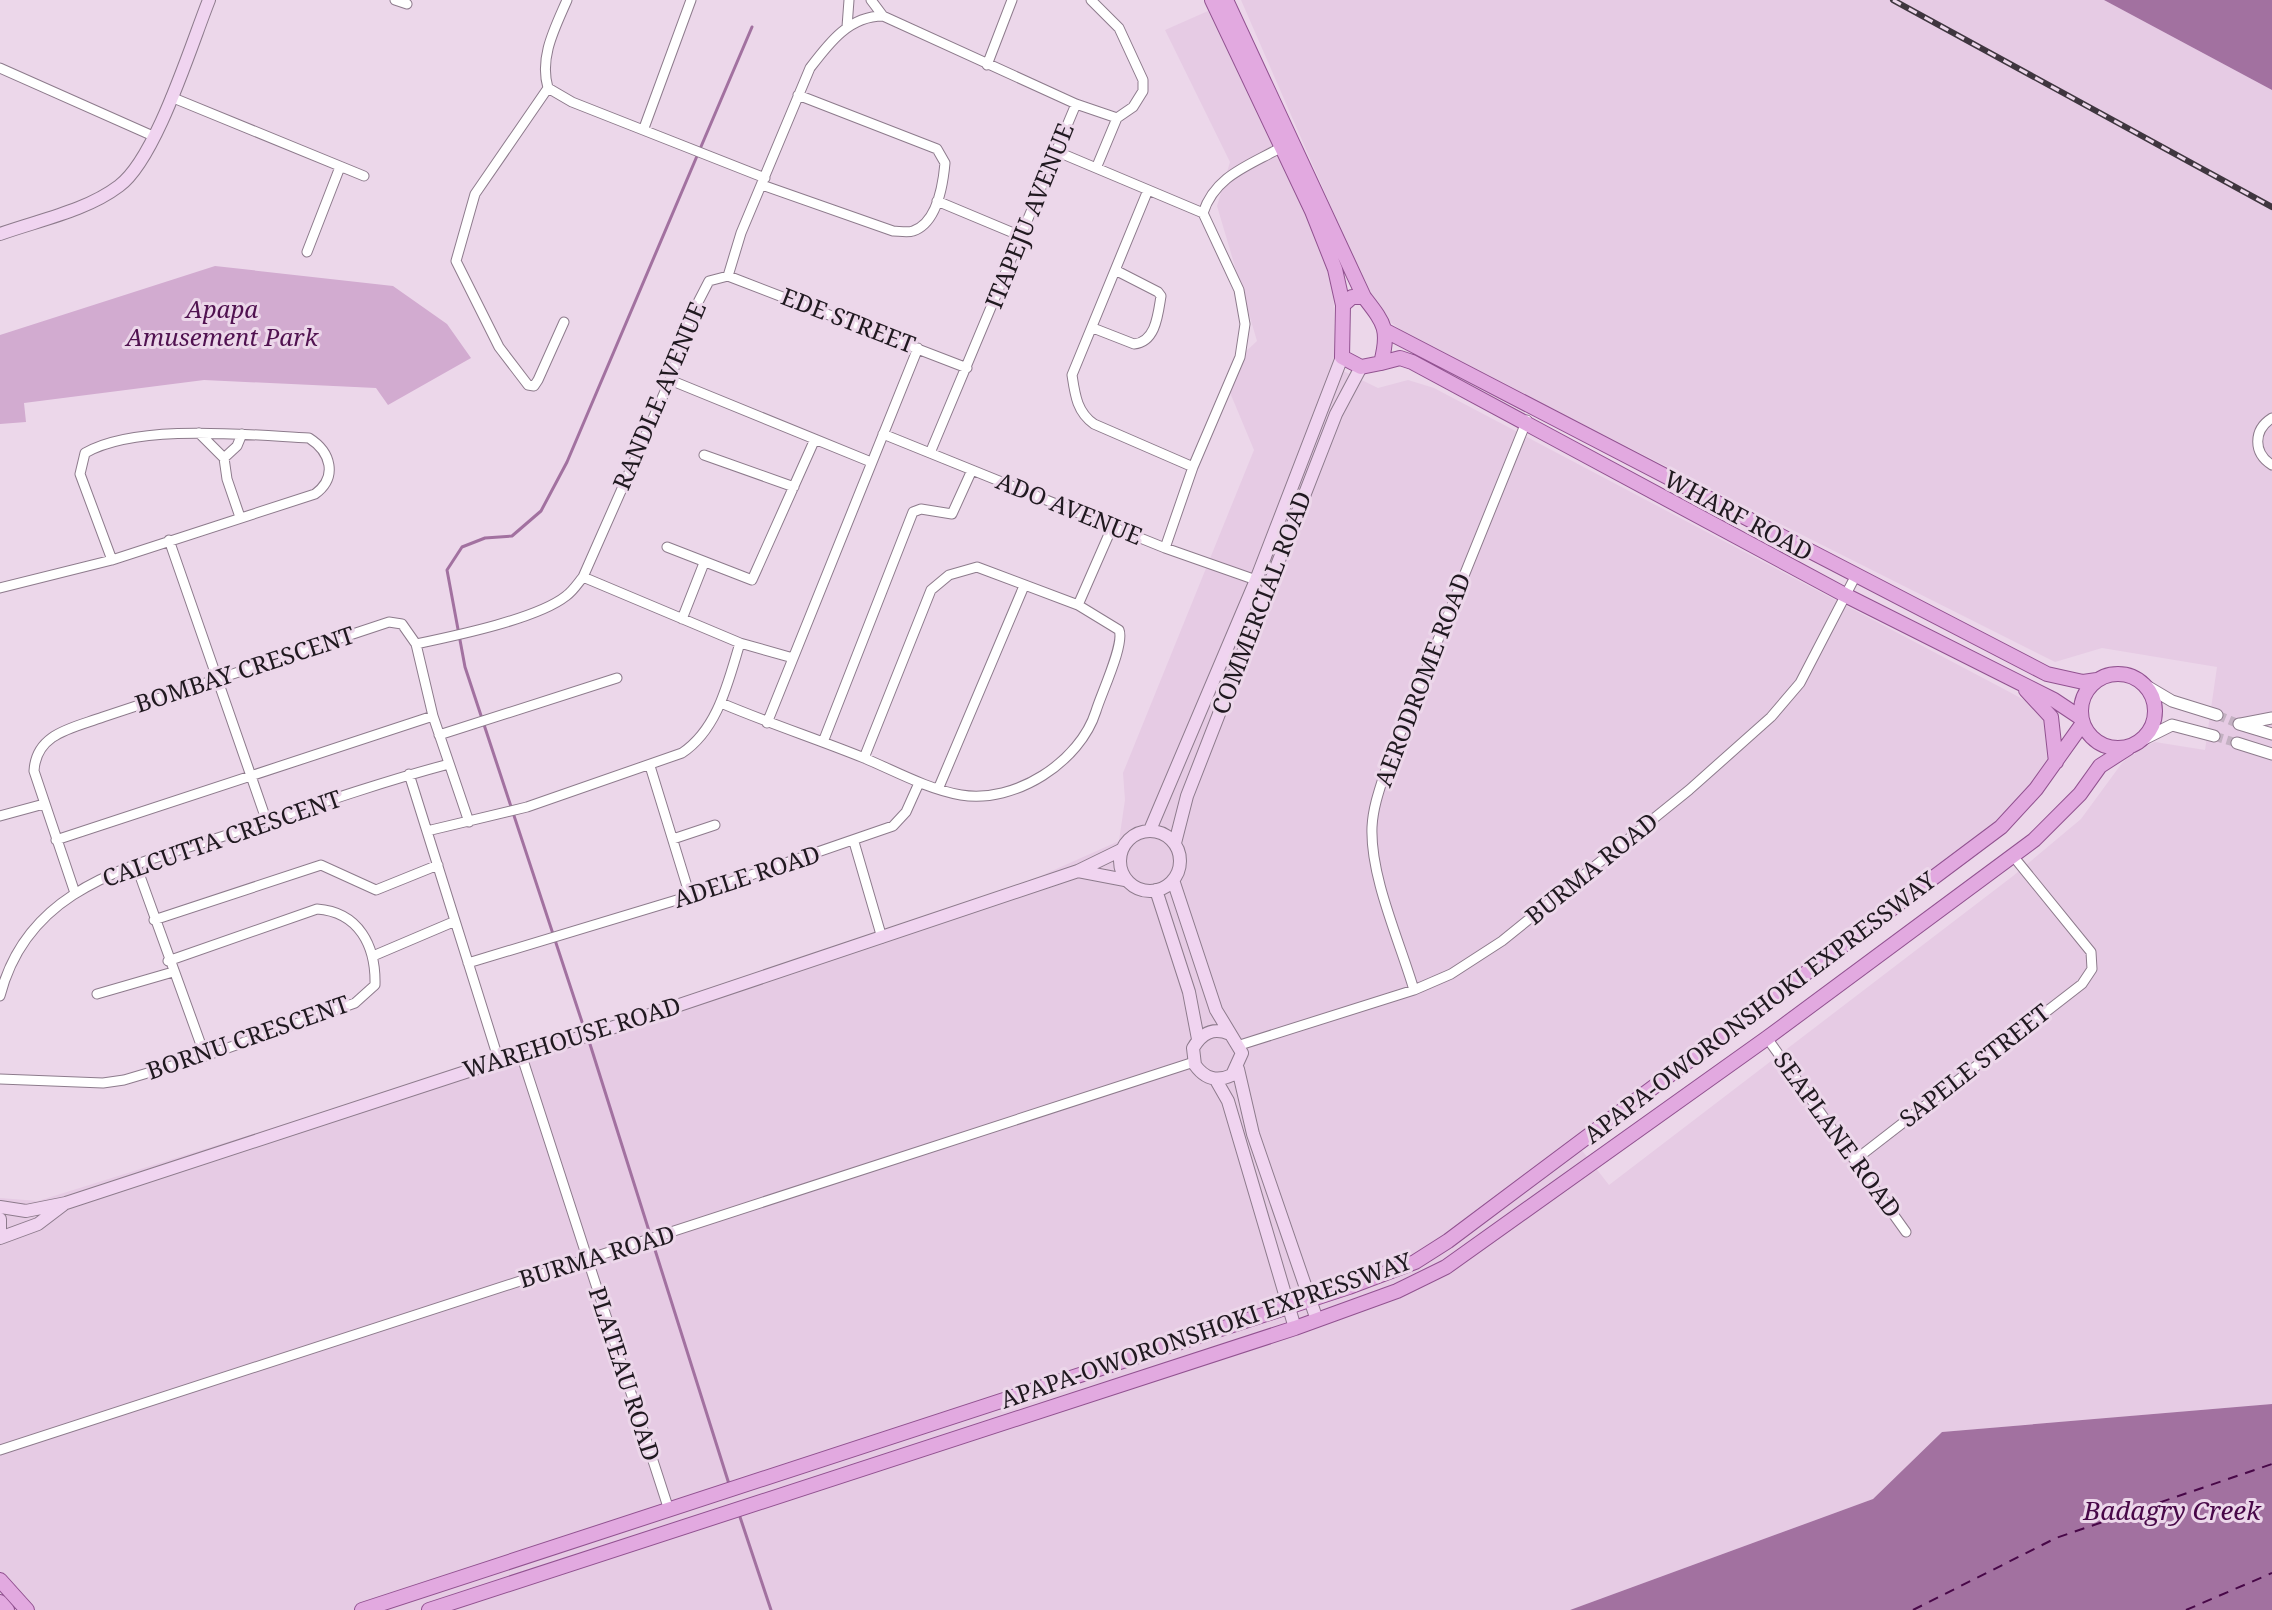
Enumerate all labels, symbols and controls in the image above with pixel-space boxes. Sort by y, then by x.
street label: ITAPEJU AVENUE [976,118,1081,313]
street label: EDE STREET [777,279,921,360]
park label: Apapa Amusement Park [124,292,319,353]
street label: RANDLE AVENUE [604,296,713,494]
street label: WHARF ROAD [1658,462,1819,568]
street label: ADO AVENUE [992,463,1148,552]
street label: COMMERCIAL ROAD [1203,486,1318,719]
street label: AERODROME ROAD [1366,568,1478,791]
street label: BOMBAY CRESCENT [131,617,359,720]
street label: CALCUTTA CRESCENT [98,781,346,894]
street label: BURMA ROAD [1518,804,1664,931]
street label: ADELE ROAD [669,836,824,915]
street label: APAPA-OWORONSHOKI EXPRESSWAY [1576,863,1943,1150]
street label: BORNU CRESCENT [142,986,353,1087]
street label: WAREHOUSE ROAD [459,988,685,1085]
street label: SAPELE STREET [1892,995,2056,1134]
street label: SEAPLANE ROAD [1767,1044,1910,1224]
street label: BURMA ROAD [515,1216,679,1295]
street label: APAPA-OWORONSHOKI EXPRESSWAY [995,1243,1417,1416]
street label: PLATEAU ROAD [582,1282,669,1465]
water label: Badagry Creek [2082,1492,2262,1528]

